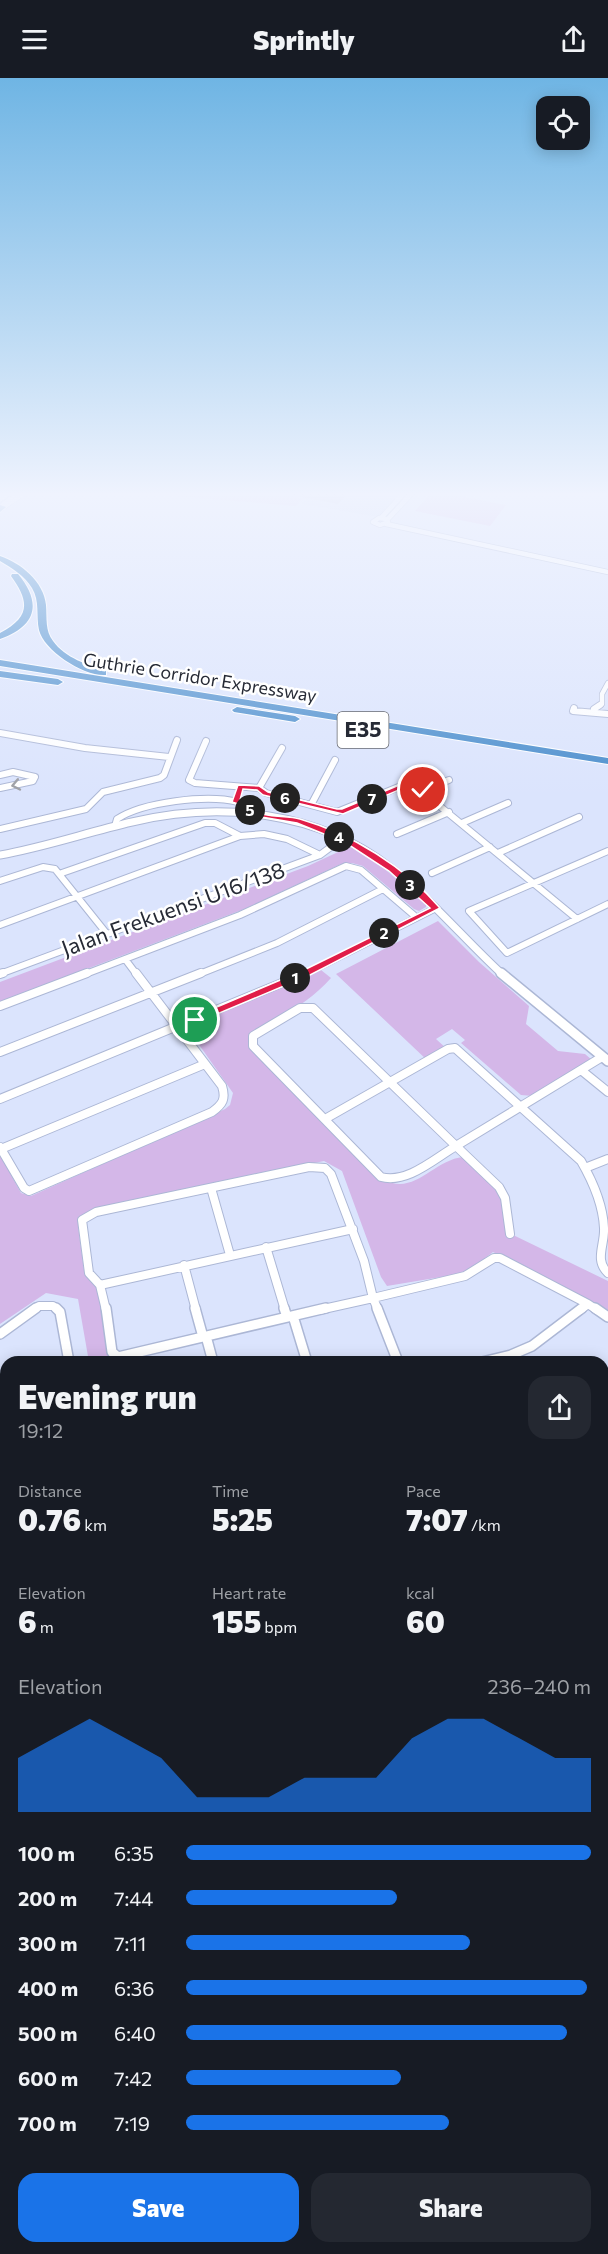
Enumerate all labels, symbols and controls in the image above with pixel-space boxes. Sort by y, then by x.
icon: menu [18,23,51,56]
text: Sprintly [253,23,355,56]
icon: share [557,23,590,56]
map controls [536,96,590,150]
button: locate [536,96,590,150]
street label: Guthrie Corridor Expressway [82,648,318,706]
road number: E35 [338,712,388,748]
pin [397,764,448,815]
icon: check [406,773,439,806]
one-way arrow [11,778,21,791]
pin: 6 [270,783,300,813]
pin: 7 [357,784,387,814]
text: 6 [280,788,290,807]
text: 7 [368,789,376,808]
pin: 5 [235,795,265,825]
text: 5 [245,800,255,819]
pin: 4 [324,822,354,852]
text: 4 [334,827,344,846]
street label: Jalan Frekuensi U16/138 [57,855,288,962]
pin: 3 [395,870,425,900]
text: 3 [405,875,415,894]
pin: 2 [369,918,399,948]
text: 2 [379,923,389,942]
pin: 1 [280,963,310,993]
text: 1 [291,968,299,987]
pin [169,994,220,1045]
icon: arrive [178,1003,211,1036]
text: Evening run [18,1375,197,1416]
button: share [528,1376,591,1439]
text: 19:12 [18,1418,63,1442]
text: Distance [18,1481,82,1500]
text: Time [212,1481,249,1500]
text: Pace [406,1481,441,1500]
text: 0.76 [18,1500,81,1537]
text: 5:25 [212,1500,273,1537]
text: 7:07 [406,1500,468,1537]
text: km [81,1515,107,1534]
text: /km [468,1515,501,1534]
text: Elevation [18,1583,86,1602]
text: Heart rate [212,1583,286,1602]
text: kcal [406,1583,435,1602]
text: 6 [18,1602,37,1639]
text: 155 [212,1602,261,1639]
text: 60 [406,1602,445,1639]
text: m [37,1617,54,1636]
text: bpm [261,1617,297,1636]
text: Elevation [18,1674,103,1698]
text: 236–240 m [488,1674,591,1698]
text: 100 m [18,1841,75,1865]
text: 6:35 [114,1841,154,1865]
text: 200 m [18,1886,77,1910]
text: 7:44 [114,1886,153,1910]
text: 300 m [18,1931,78,1955]
text: 7:11 [114,1931,146,1955]
text: 400 m [18,1976,78,2000]
text: 6:36 [114,1976,154,2000]
text: 500 m [18,2021,78,2045]
text: 6:40 [114,2021,156,2045]
text: 600 m [18,2066,78,2090]
text: 7:42 [114,2066,152,2090]
text: 700 m [18,2111,77,2135]
text: 7:19 [114,2111,150,2135]
button: Save [18,2173,299,2242]
button: Share [311,2173,591,2242]

